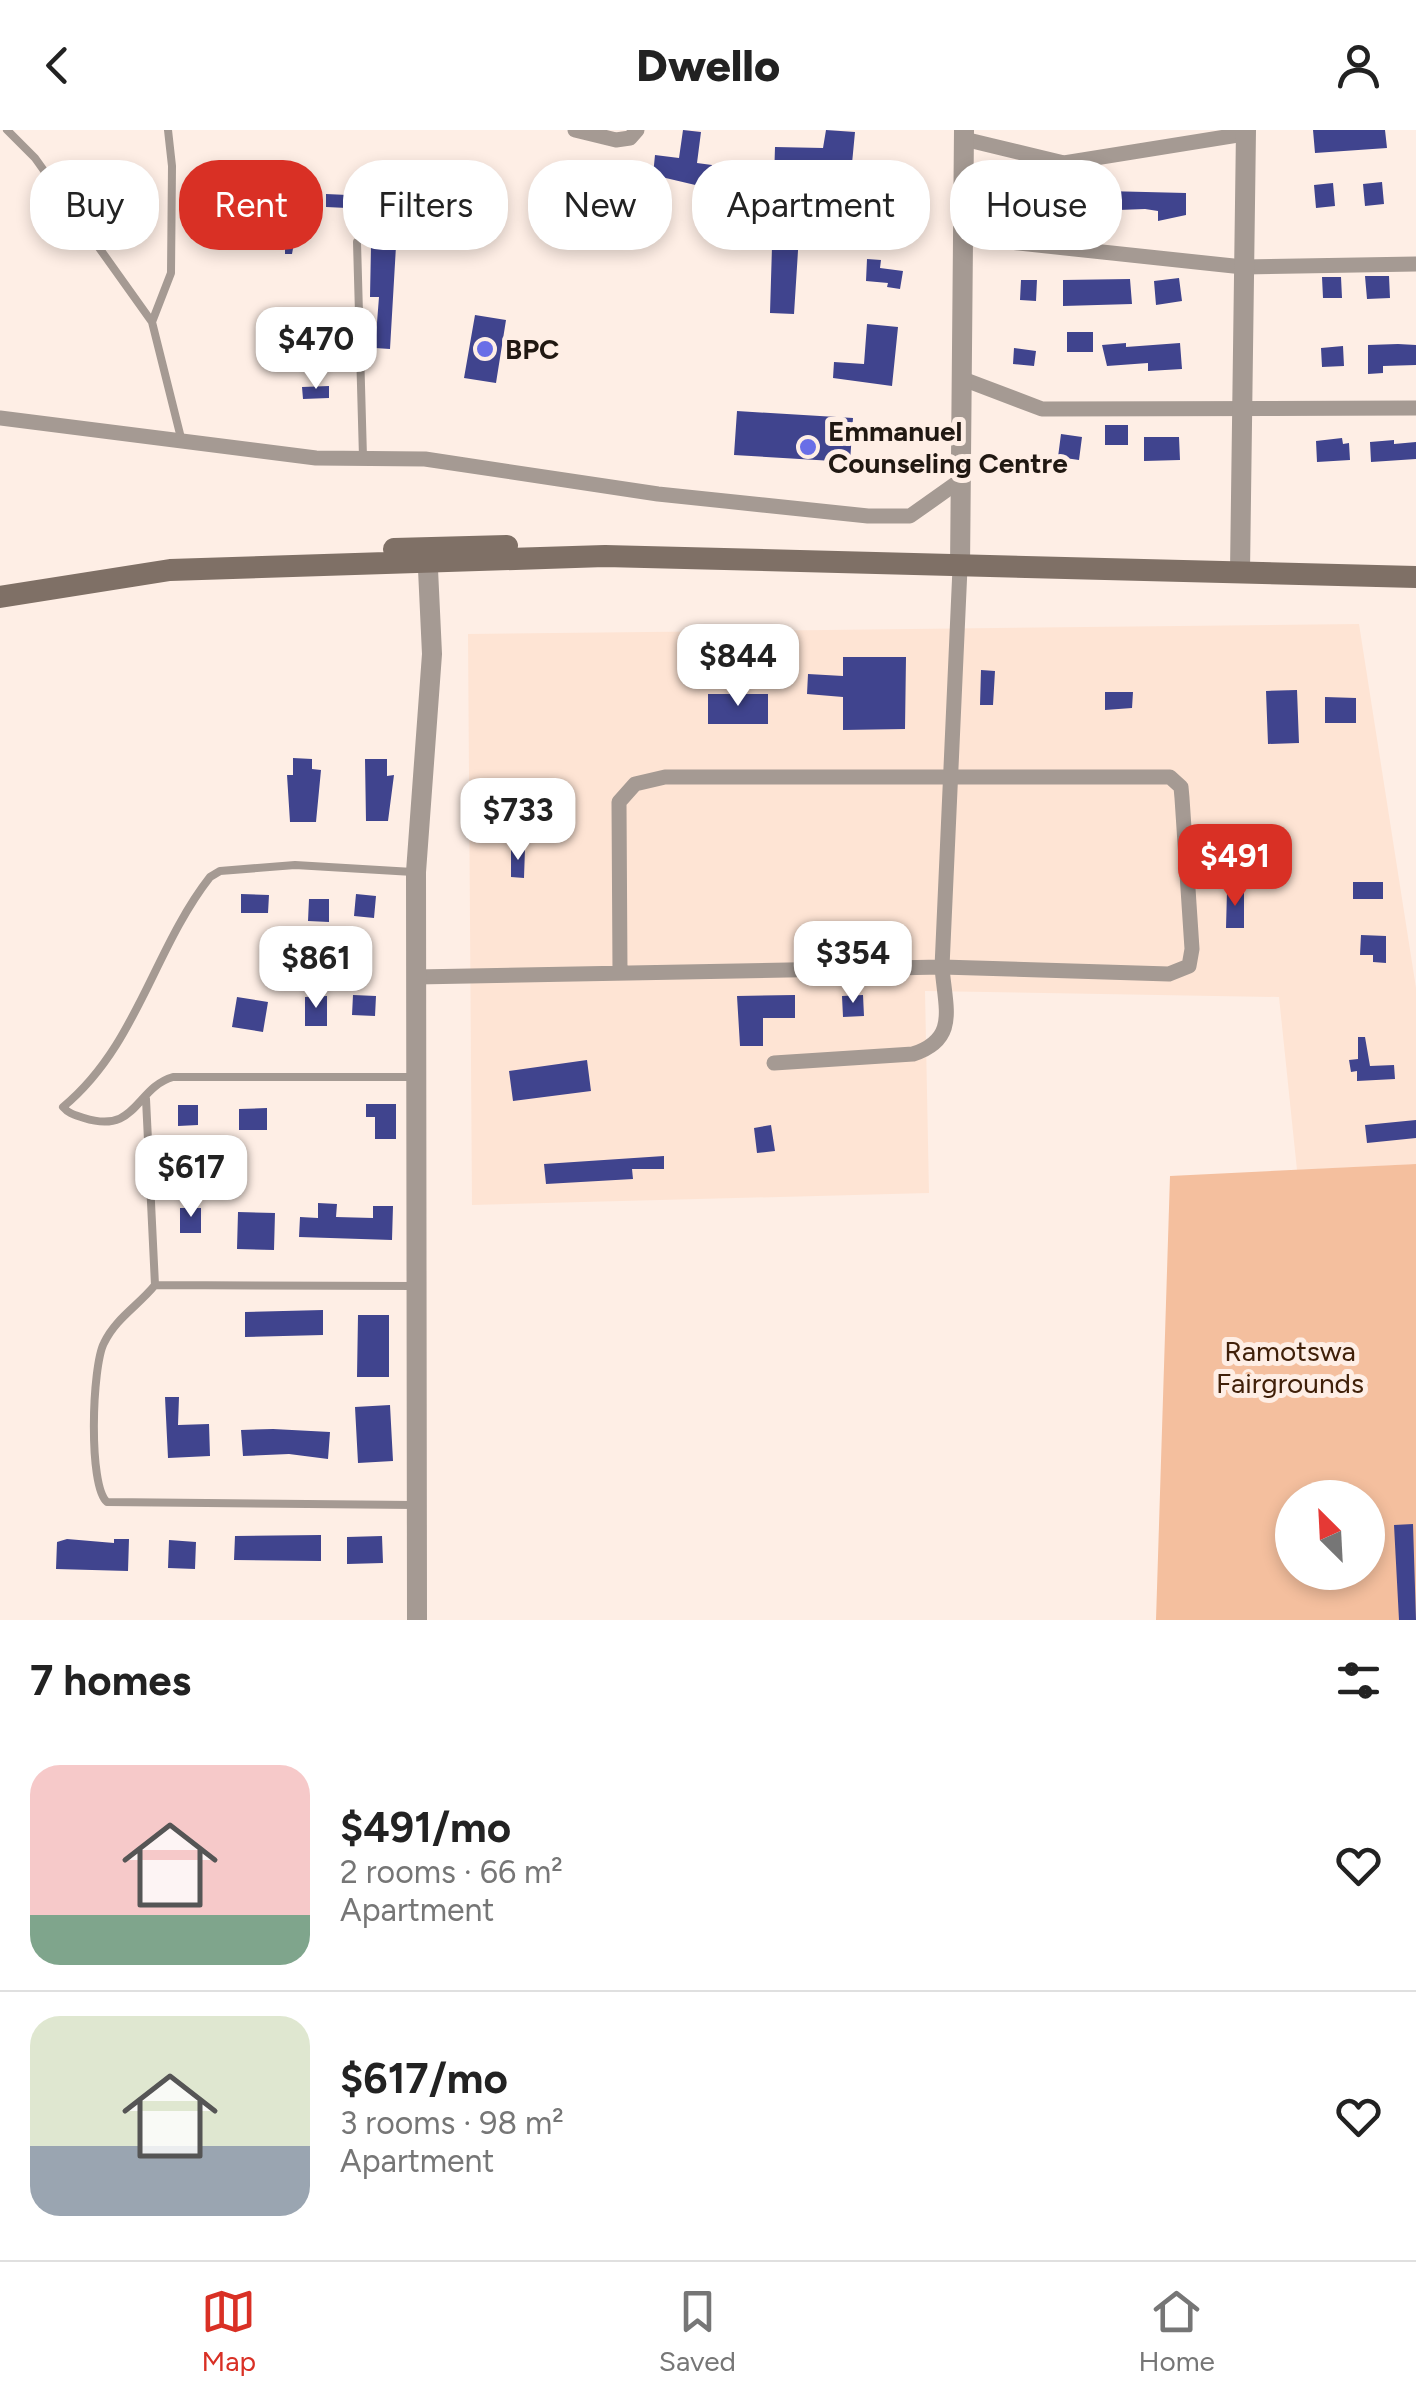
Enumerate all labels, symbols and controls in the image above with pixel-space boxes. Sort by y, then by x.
icon: back [30,38,85,93]
text: Dwello [636,38,780,92]
icon: person [1331,38,1386,93]
chip: Buy [30,160,159,250]
chip: Rent [179,160,323,250]
chip: Filters [343,160,508,250]
chip: New [528,160,672,250]
chip: Apartment [692,160,930,250]
chip: House [950,160,1122,250]
pin: $470 [257,307,375,392]
text: $470 [278,320,354,358]
place label: BPC [505,332,559,366]
marker: BPC [474,338,496,360]
place label: Emmanuel Counseling Centre [828,414,1068,480]
marker: Emmanuel Counseling Centre [797,436,819,458]
pin: $844 [679,624,797,709]
text: $844 [699,637,777,675]
pin: $733 [459,778,577,863]
text: $733 [482,791,554,829]
pin: $491 [1176,824,1294,909]
text: $491 [1200,837,1270,875]
pin: $354 [794,921,912,1006]
pin: $861 [257,926,375,1011]
text: $354 [816,934,890,972]
text: $861 [281,939,351,977]
pin: $617 [132,1135,250,1220]
text: $617 [157,1148,225,1186]
park label: Ramotswa Fairgrounds [1216,1334,1364,1400]
north arrow [1275,1480,1385,1590]
map controls [1275,1480,1385,1590]
icon: filters [1331,1653,1386,1708]
text: 7 homes [30,1655,191,1706]
text: $491/mo [340,1802,511,1853]
icon: home [110,1805,230,1925]
icon: heart [1331,1838,1386,1893]
text: 2 rooms · 66 m² [340,1853,563,1891]
text: Apartment [340,1891,494,1929]
text: $617/mo [340,2053,508,2104]
icon: home [110,2056,230,2176]
icon: heart [1331,2089,1386,2144]
text: 3 rooms · 98 m² [340,2104,564,2142]
text: Apartment [340,2142,494,2180]
tab: Map [201,2284,256,2378]
tab: Saved [659,2284,736,2378]
tab: Home [1138,2284,1215,2378]

